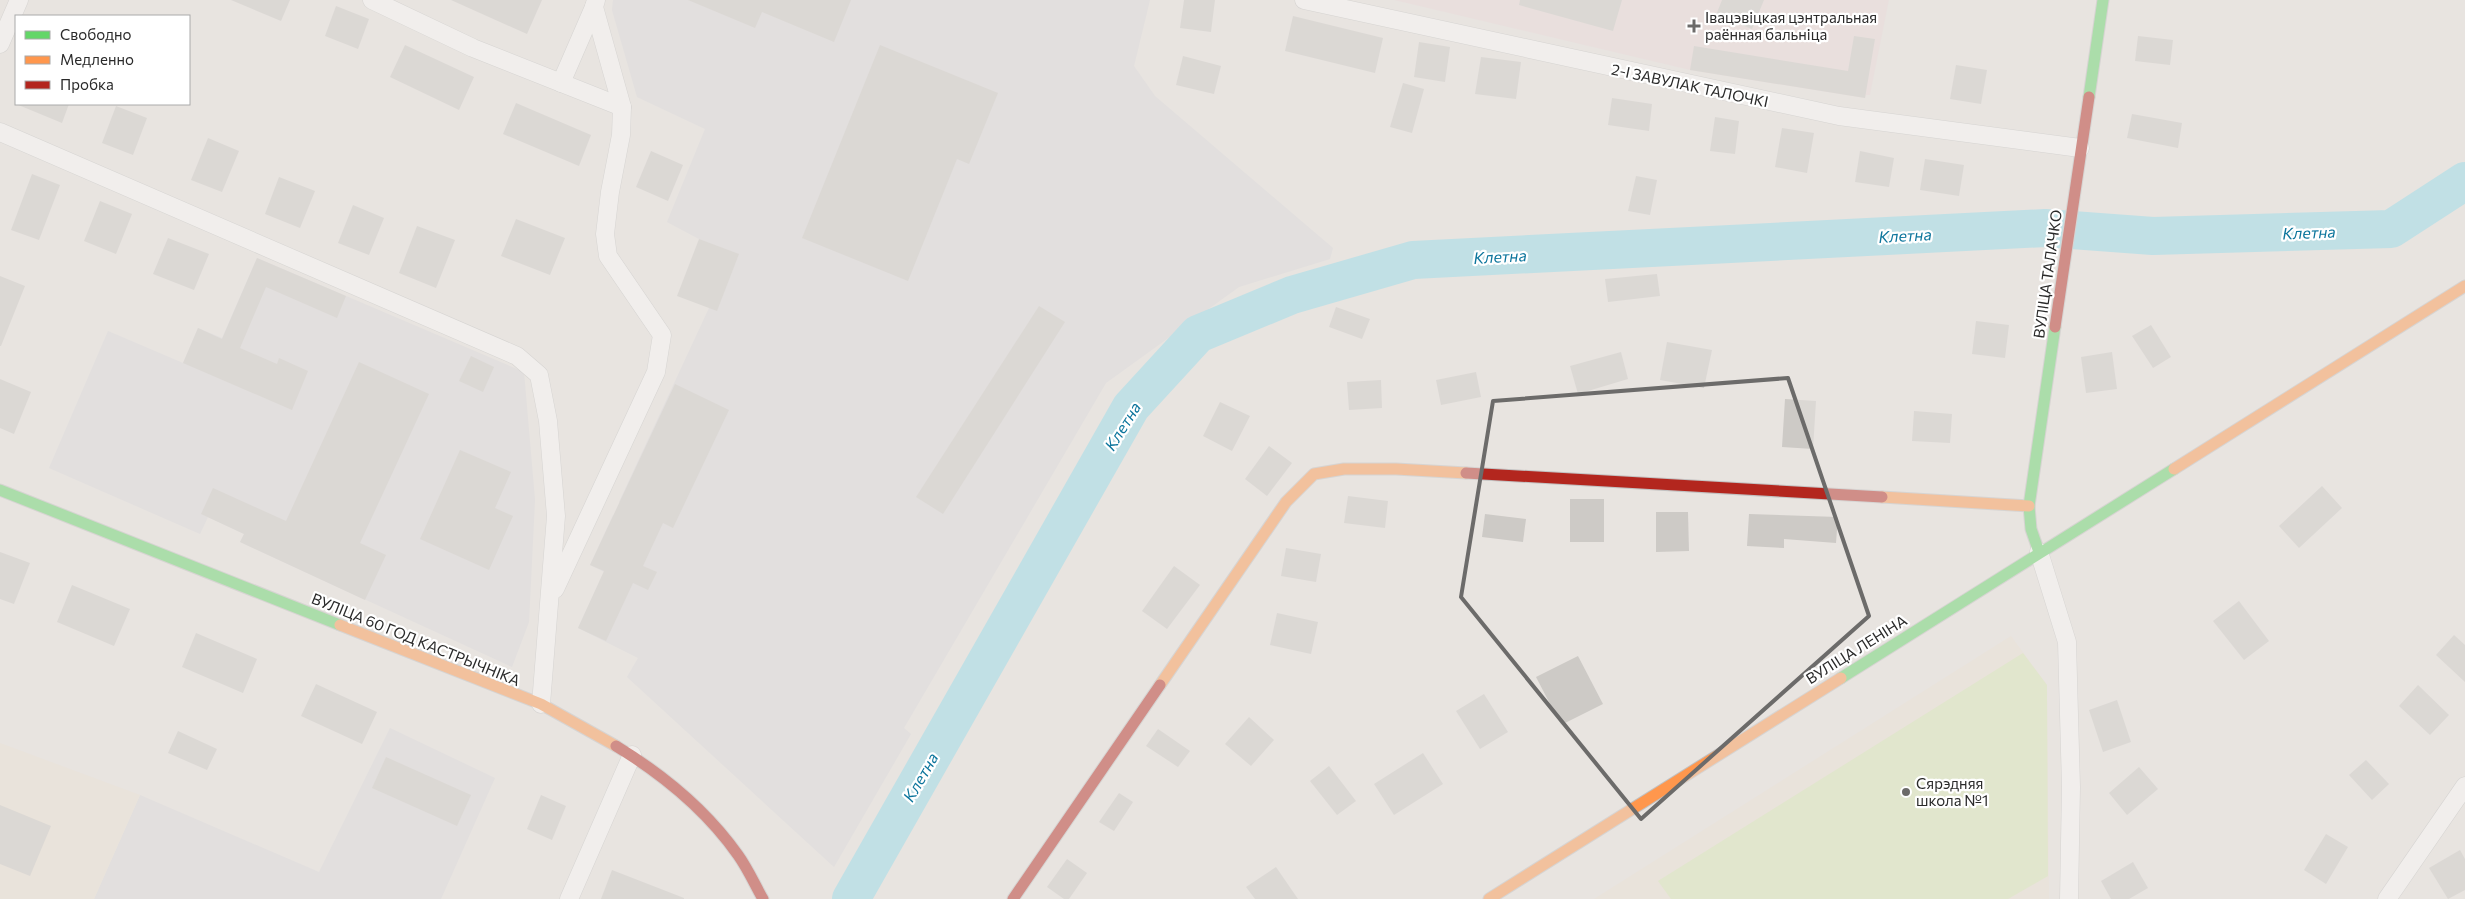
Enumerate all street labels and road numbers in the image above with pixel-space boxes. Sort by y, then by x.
street label: 2-І ЗАВУЛАК ТАЛОЧКІ [1610,60,1770,110]
street label: ВУЛІЦА ТАЛАЧКО [2029,209,2065,339]
street label: ВУЛІЦА 60 ГОД КАСТРЫЧНІКА [309,589,523,689]
street label: ВУЛІЦА ЛЕНІНА [1802,611,1910,687]

